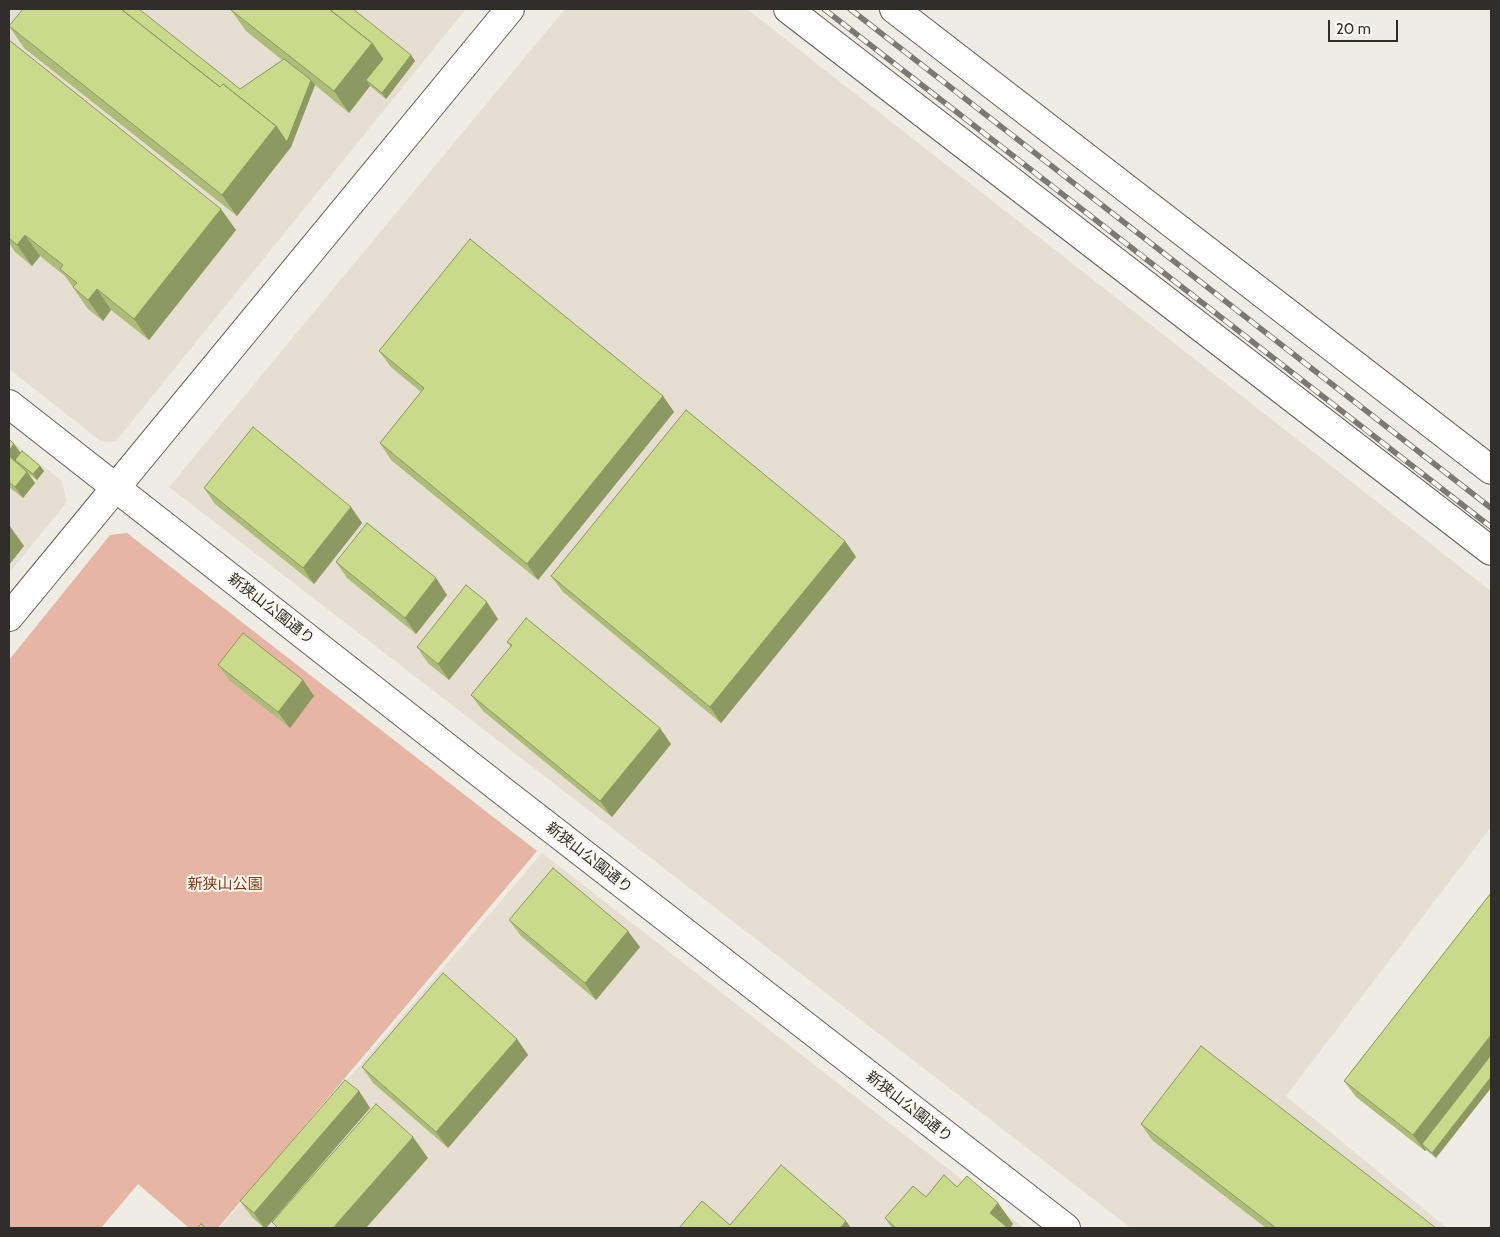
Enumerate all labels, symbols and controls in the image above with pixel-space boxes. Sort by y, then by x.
scale bar [1330,10,1400,42]
text: 20 m [1336,20,1371,38]
street label: 新狭山公園通り [224,570,318,648]
street label: 新狭山公園通り [542,819,636,897]
park label: 新狭山公園 [188,876,262,894]
street label: 新狭山公園通り [862,1068,956,1146]

